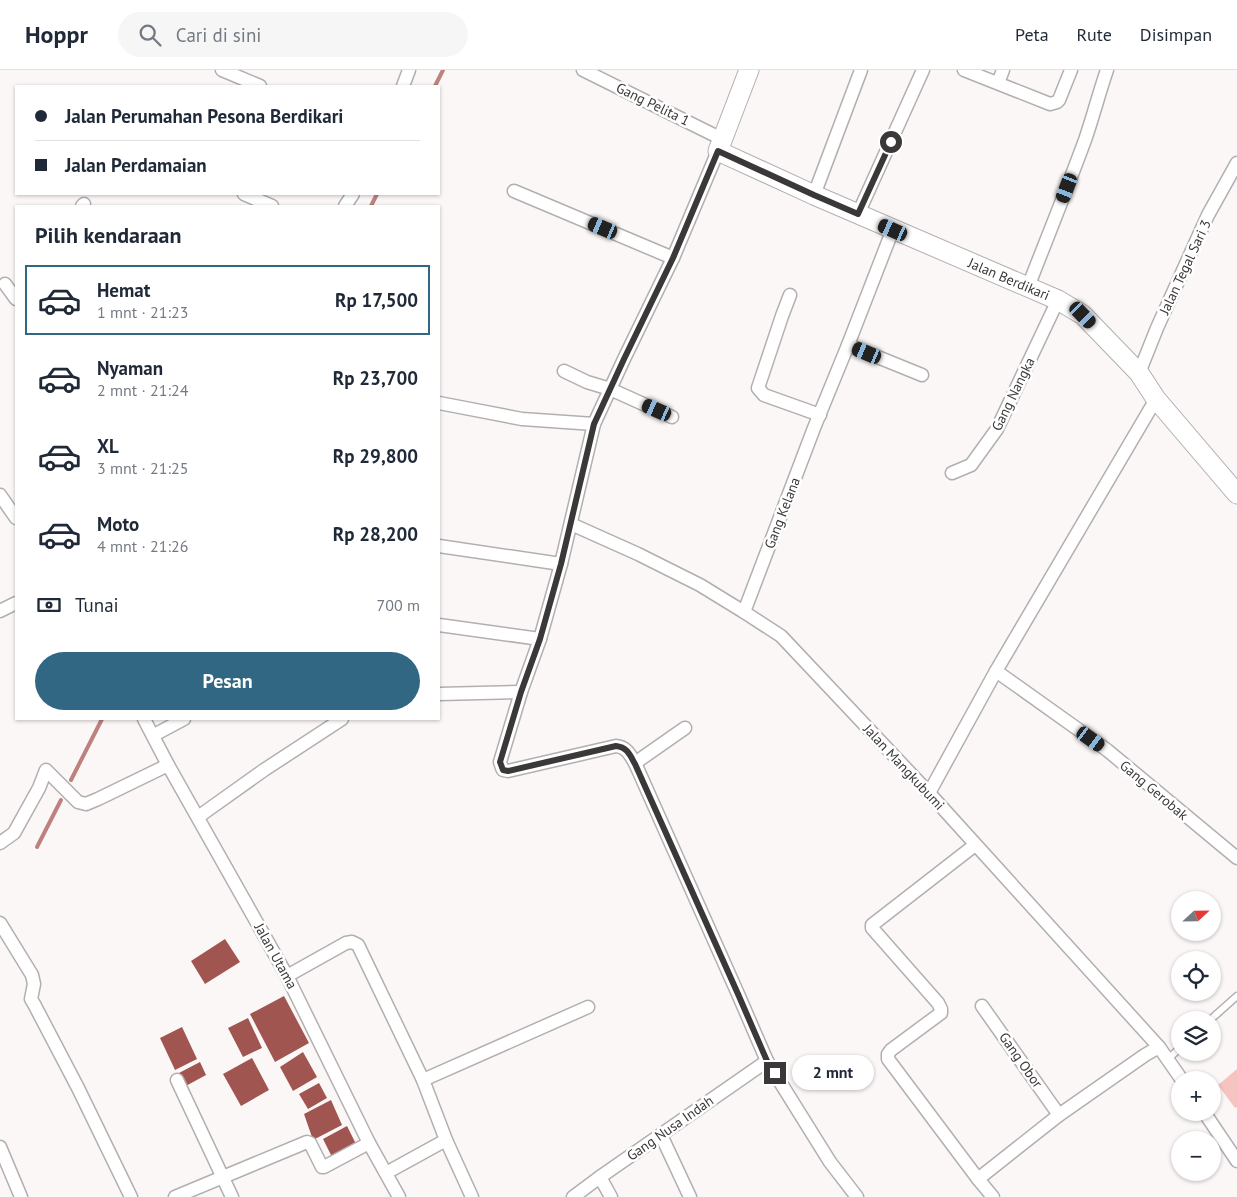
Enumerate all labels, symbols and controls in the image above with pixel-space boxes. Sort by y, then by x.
search box [118,12,468,57]
text: Hoppr [25,19,88,50]
icon: search [136,21,164,49]
text: Cari di sini [176,23,261,47]
text: Peta [1015,23,1049,46]
text: Rute [1077,23,1112,46]
text: Disimpan [1140,23,1212,46]
street label: Gang Pelita 1 [613,78,693,130]
text: Jalan Perumahan Pesona Berdikari [65,104,343,128]
route start [880,131,902,153]
text: Jalan Perdamaian [65,153,207,177]
car [1054,171,1079,205]
car [586,215,619,241]
car [876,217,909,243]
street label: Jalan Tegal Sari 3 [1155,217,1215,318]
text: Pilih kendaraan [35,221,181,249]
street label: Jalan Berdikari [965,253,1053,304]
icon: car [37,278,82,323]
text: Hemat [97,278,150,302]
text: Rp 17,500 [335,288,418,312]
car [1067,299,1098,331]
text: 1 mnt · 21:23 [97,302,188,322]
car [850,340,883,366]
street label: Gang Nangka [987,354,1039,434]
icon: car [37,356,82,401]
text: Nyaman [97,356,163,380]
text: Rp 23,700 [333,366,418,390]
text: 2 mnt · 21:24 [97,380,188,400]
car [640,397,673,423]
icon: car [37,434,82,479]
text: XL [97,434,119,458]
text: Rp 29,800 [333,444,418,468]
text: 3 mnt · 21:25 [97,458,188,478]
street label: Gang Kelana [760,475,804,551]
icon: car [37,512,82,557]
text: Moto [97,512,139,536]
text: Rp 28,200 [333,522,418,546]
text: 4 mnt · 21:26 [97,536,188,556]
icon: cash [35,591,63,619]
text: Tunai [75,593,119,617]
text: 700 m [377,595,420,615]
button: Pesan [35,652,420,710]
street label: Jalan Mangkubumi [859,719,948,814]
car [1074,724,1107,754]
street label: Gang Gerobak [1116,756,1192,824]
north arrow [1171,891,1221,941]
map controls [1171,891,1221,1181]
street label: Jalan Utama [250,919,301,992]
button: locate [1171,951,1221,1001]
button: layers [1171,1011,1221,1061]
street label: Gang Obor [995,1029,1047,1091]
callout: 2 mnt [792,1056,875,1090]
route end [764,1062,786,1084]
text: 2 mnt [813,1062,853,1082]
button: + [1171,1071,1221,1121]
street label: Gang Nusa Indah [623,1091,717,1165]
button: − [1171,1131,1221,1181]

